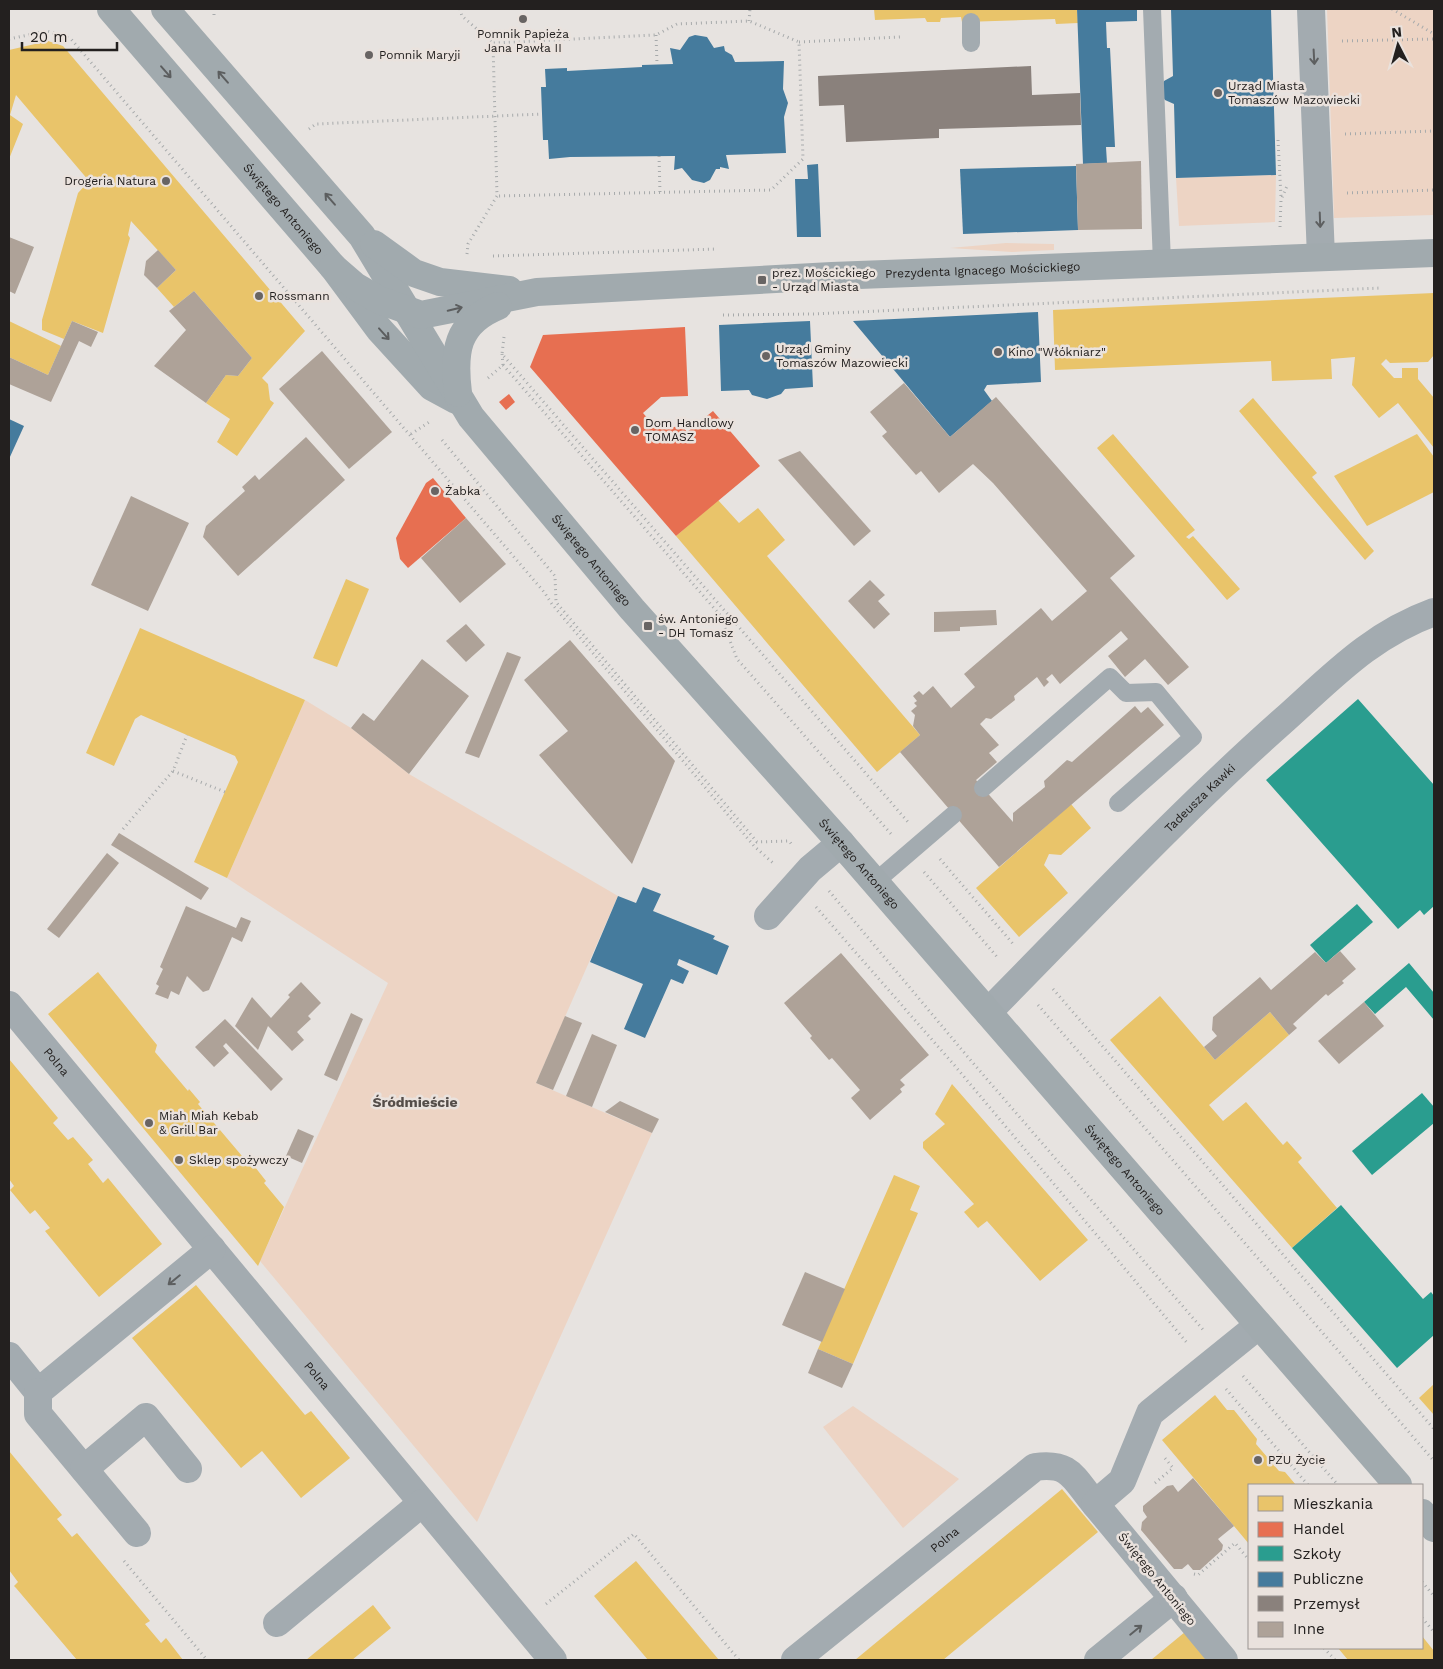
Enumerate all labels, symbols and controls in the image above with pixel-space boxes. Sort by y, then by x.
marker: Pomnik Papieża Jana Pawła II [517,13,529,25]
scale bar [22,20,118,52]
north arrow [1373,20,1423,70]
text: N [1391,24,1403,41]
place label: Pomnik Papieża Jana Pawła II [477,27,569,55]
text: 20 m [30,28,68,46]
place label: Pomnik Maryji [379,48,461,62]
marker: Pomnik Maryji [363,49,375,61]
one-way arrow [1309,49,1318,65]
one-way arrow [160,66,172,79]
one-way arrow [218,70,229,83]
place label: Urząd Miasta Tomaszów Mazowiecki [1228,79,1360,107]
marker: Urząd Miasta Tomaszów Mazowiecki [1212,87,1224,99]
street label: Świętego Antoniego [240,161,326,257]
place label: Drogeria Natura [64,174,156,188]
marker: Drogeria Natura [160,175,172,187]
one-way arrow [325,192,336,205]
one-way arrow [1315,212,1324,228]
street label: Prezydenta Ignacego Mościckiego [885,260,1081,281]
place label: prez. Mościckiego - Urząd Miasta [772,266,876,294]
marker: prez. Mościckiego - Urząd Miasta [756,274,768,286]
place label: Rossmann [269,289,330,303]
marker: Rossmann [253,290,265,302]
one-way arrow [447,304,463,314]
one-way arrow [378,327,389,340]
place label: Urząd Gminy Tomaszów Mazowiecki [776,342,908,370]
place label: Kino "Włókniarz" [1008,345,1106,359]
marker: Kino "Włókniarz" [992,346,1004,358]
marker: Urząd Gminy Tomaszów Mazowiecki [760,350,772,362]
place label: Dom Handlowy TOMASZ [645,416,735,444]
marker: Dom Handlowy TOMASZ [629,424,641,436]
place label: Żabka [445,484,481,498]
marker: Żabka [429,485,441,497]
street label: Świętego Antoniego [549,512,634,609]
place label: św. Antoniego - DH Tomasz [658,612,738,640]
marker: św. Antoniego - DH Tomasz [642,620,654,632]
street label: Tadeusza Kawki [1162,761,1238,835]
street label: Świętego Antoniego [816,816,902,912]
street label: Polna [41,1045,72,1079]
district label: Śródmieście [372,1094,458,1110]
place label: Miah Miah Kebab & Grill Bar [159,1109,259,1137]
marker: Miah Miah Kebab & Grill Bar [143,1117,155,1129]
street label: Świętego Antoniego [1081,1122,1168,1218]
place label: Sklep spożywczy [189,1153,289,1167]
marker: Sklep spożywczy [173,1154,185,1166]
one-way arrow [168,1275,181,1286]
street label: Polna [301,1359,333,1393]
place label: PZU Życie [1268,1453,1325,1467]
marker: PZU Życie [1252,1454,1264,1466]
legend [1248,1484,1423,1649]
text: Mieszkania [1293,1495,1373,1513]
text: Handel [1293,1520,1345,1538]
street label: Polna [928,1524,962,1555]
street label: Świętego Antoniego [1115,1530,1199,1628]
text: Szkoły [1293,1545,1341,1563]
text: Publiczne [1293,1570,1364,1588]
text: Przemysł [1293,1595,1360,1613]
text: Inne [1293,1620,1325,1638]
one-way arrow [1129,1624,1142,1635]

